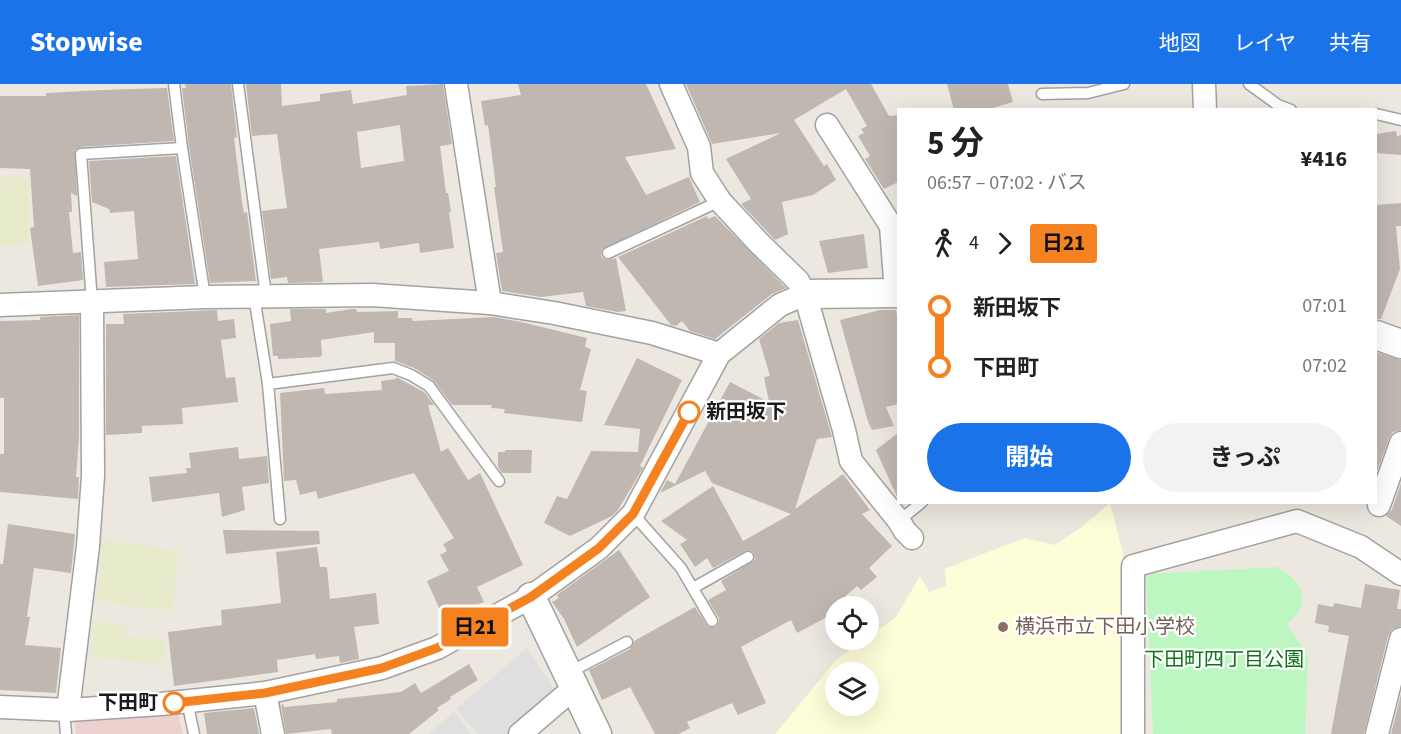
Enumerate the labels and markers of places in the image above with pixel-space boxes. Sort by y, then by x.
place label: 新田坂下 [706,398,786,426]
marker: 新田坂下 [678,401,700,423]
place label: 横浜市立下田小学校 [1015,613,1195,641]
marker: 横浜市立下田小学校 [996,620,1010,634]
place label: 下田町 [98,689,158,717]
marker: 下田町 [163,692,185,714]

